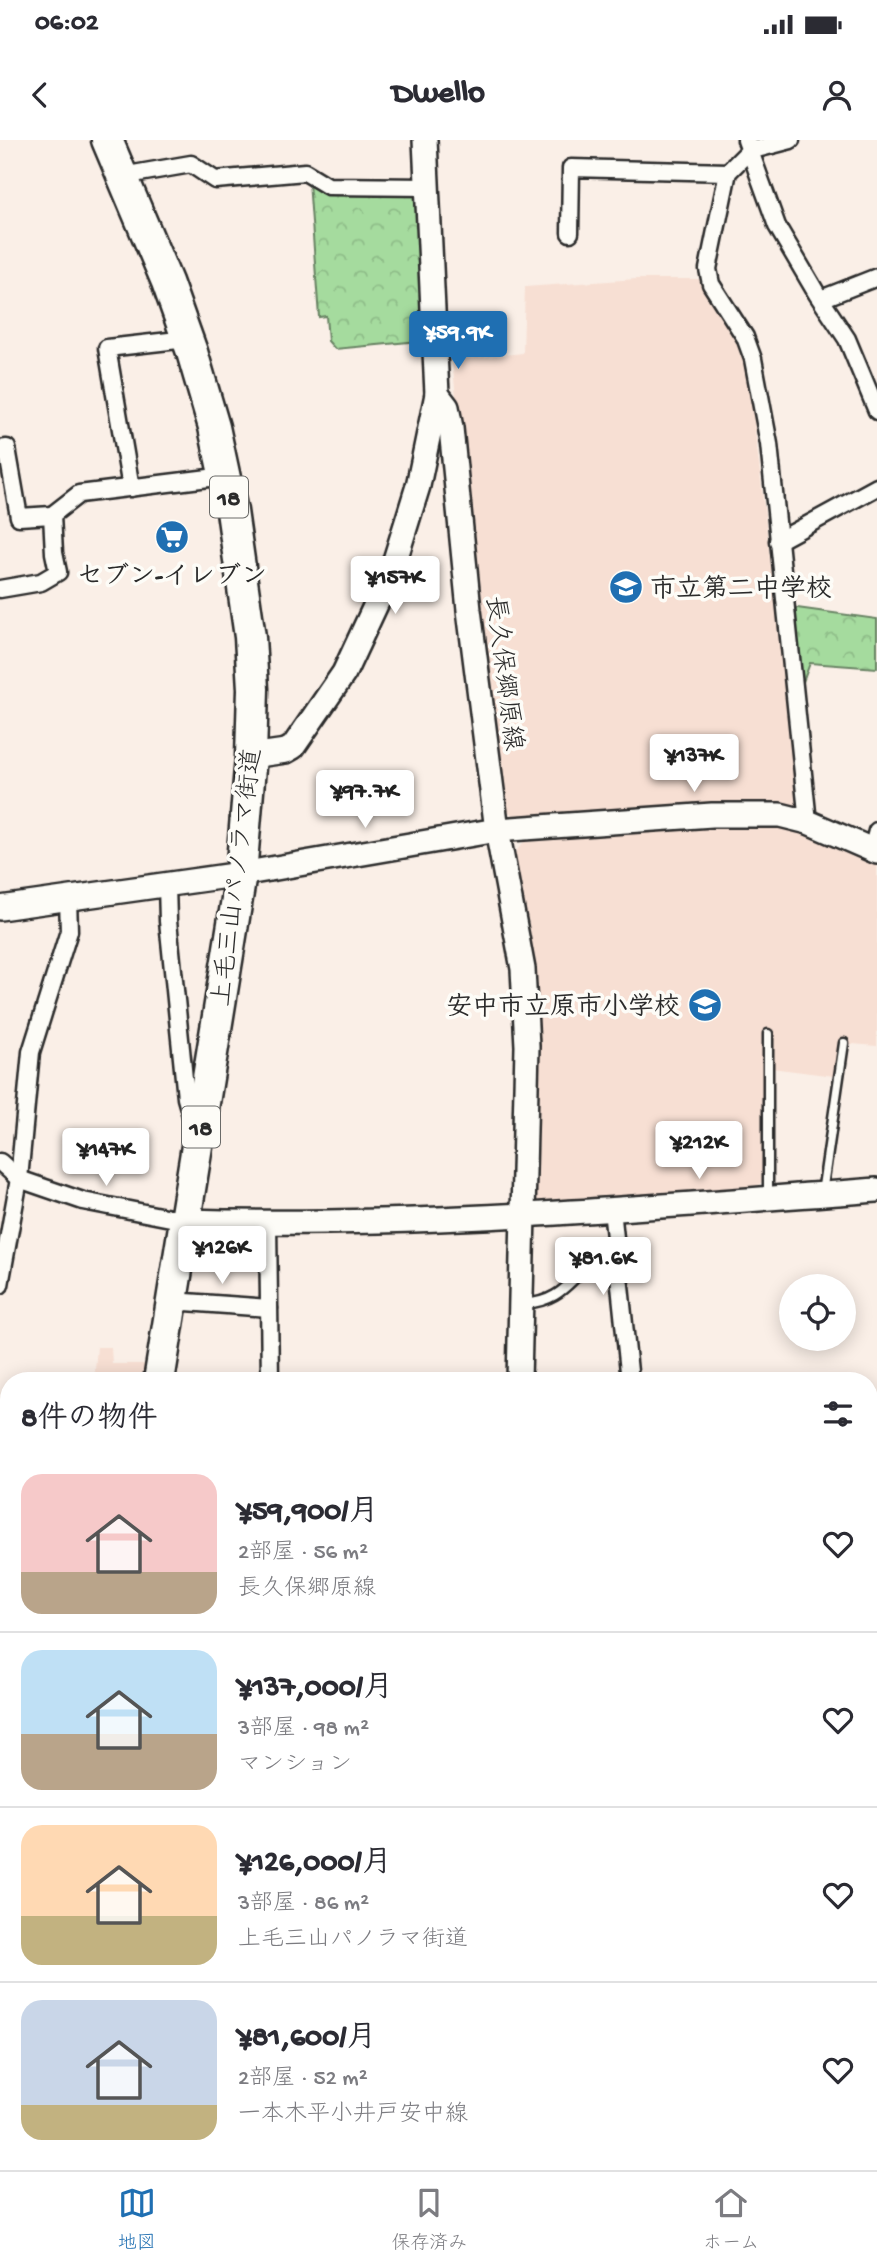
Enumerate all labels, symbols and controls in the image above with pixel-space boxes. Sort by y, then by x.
text: 06:02 [35,9,99,40]
icon: back [21,76,59,114]
text: Dwello [392,76,485,114]
icon: person [818,76,856,114]
pin: ¥59.9K [401,312,515,371]
text: ¥59.9K [425,320,491,347]
road number: 18 [210,476,248,518]
supermarket icon: セブン-イレブン [153,518,191,556]
pin: ¥157K [346,556,444,616]
place label: セブン-イレブン [77,562,267,594]
text: ¥157K [367,565,423,592]
school or university icon: 市立第二中学校 [607,568,645,606]
place label: 市立第二中学校 [650,574,832,607]
street label: 長久保郷原線 [477,594,527,753]
pin: ¥137K [645,734,743,794]
text: ¥137K [666,743,722,770]
street label: 上毛三山パノラマ街道 [207,746,271,1008]
pin: ¥97.7K [308,770,422,830]
text: ¥97.7K [332,779,398,806]
school or university icon: 安中市立原市小学校 [686,986,724,1024]
place label: 安中市立原市小学校 [446,992,680,1025]
road number: 18 [182,1107,220,1147]
pin: ¥212K [650,1122,748,1181]
pin: ¥147K [57,1128,155,1188]
text: ¥212K [671,1130,727,1157]
text: ¥147K [78,1137,134,1164]
pin: ¥126K [173,1226,271,1286]
text: ¥126K [194,1235,250,1262]
pin: ¥81.6K [546,1238,660,1297]
text: ¥81.6K [571,1246,635,1273]
map controls [779,1274,856,1351]
button: locate [779,1274,856,1351]
icon: filters [819,1395,857,1433]
text: 8件の物件 [21,1403,157,1438]
text: ¥59,900/月 [238,1496,378,1531]
icon: home [77,1502,161,1586]
icon: heart [819,1525,857,1563]
text: 2部屋 · 56 m² [238,1540,368,1567]
text: 長久保郷原線 [238,1576,376,1603]
text: ¥137,000/月 [238,1672,393,1707]
icon: home [77,1678,161,1762]
icon: heart [819,1701,857,1739]
text: 3部屋 · 98 m² [238,1716,369,1743]
text: マンション [238,1752,352,1779]
text: ¥126,000/月 [238,1847,392,1882]
icon: home [77,1853,161,1937]
icon: heart [819,1876,857,1914]
text: 3部屋 · 86 m² [238,1891,369,1918]
text: 上毛三山パノラマ街道 [238,1927,468,1954]
text: ¥81,600/月 [238,2022,376,2057]
icon: home [77,2028,161,2112]
icon: heart [819,2051,857,2089]
text: 2部屋 · 52 m² [238,2066,368,2093]
text: 一本木平小井戸安中線 [238,2102,468,2129]
tab: 地図 [118,2184,156,2256]
tab: 保存済み [391,2184,467,2256]
tab: ホーム [703,2184,759,2256]

